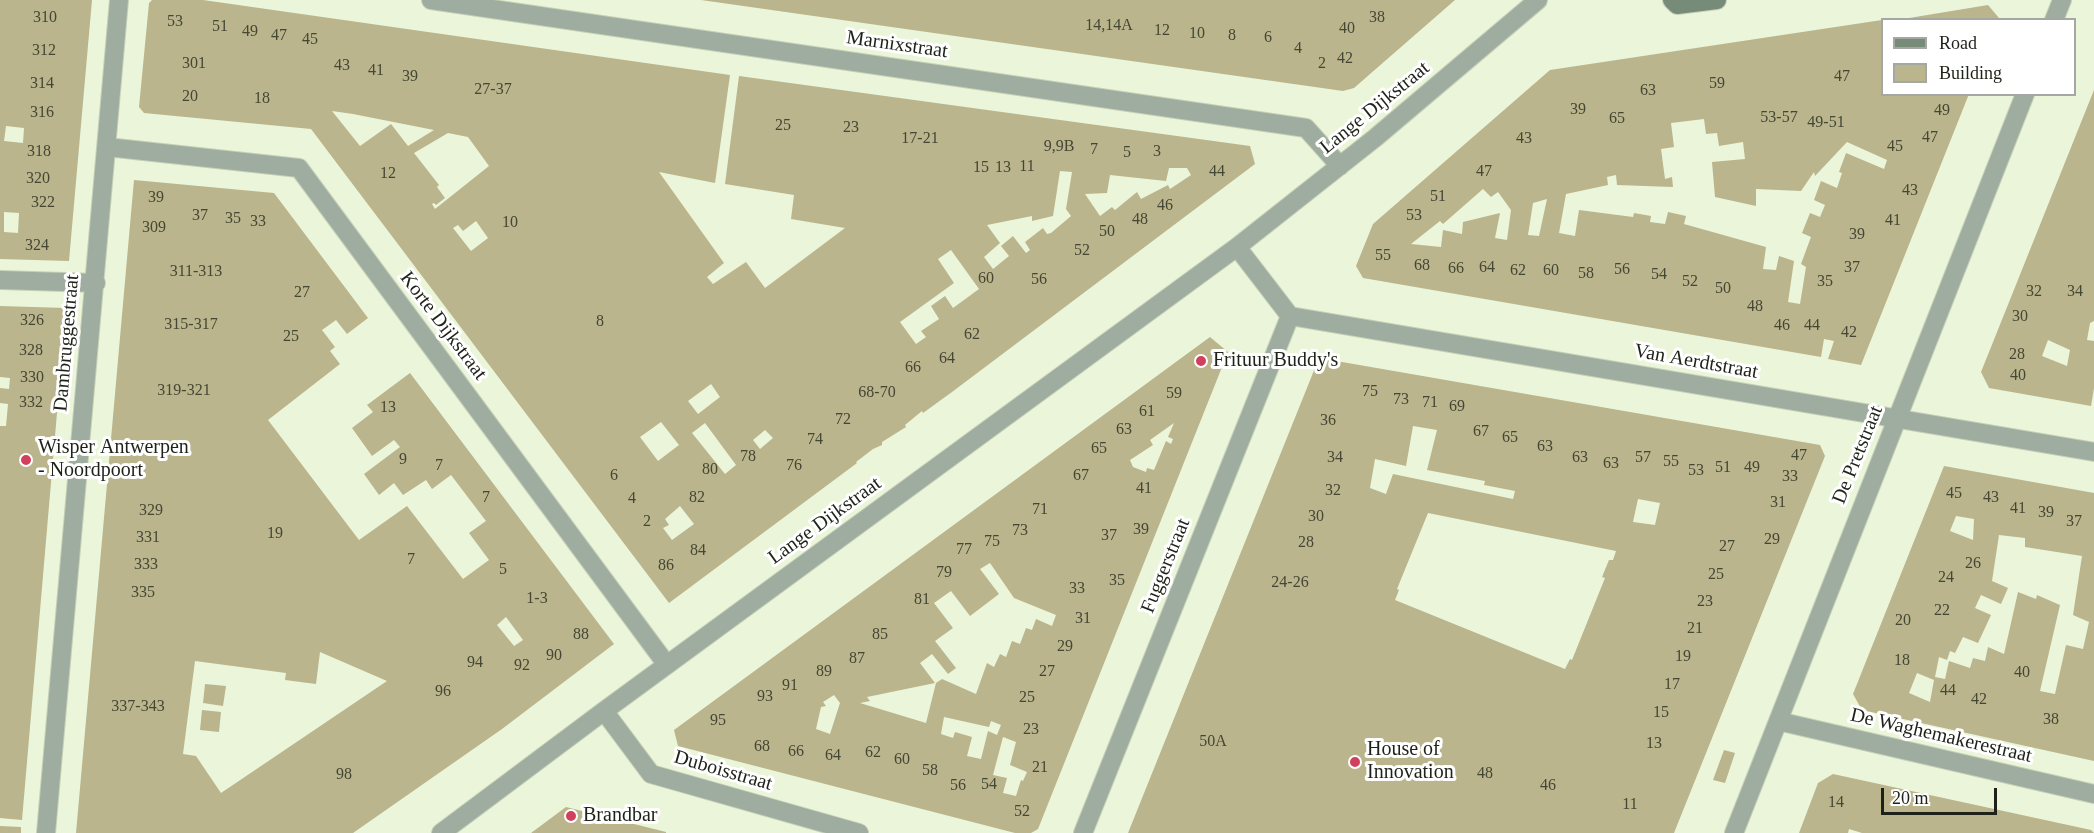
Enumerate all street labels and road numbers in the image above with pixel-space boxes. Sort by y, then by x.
street label: Marnixstraat [845,26,949,64]
street label: Lange Dijkstraat [1315,57,1435,159]
street label: Korte Dijkstraat [394,267,492,385]
street label: Dambruggestraat [49,273,85,413]
street label: Van Aerdtstraat [1632,339,1760,385]
street label: De Pretstraat [1827,402,1889,508]
street label: Lange Dijkstraat [764,472,886,570]
street label: Fuggerstraat [1136,515,1196,617]
street label: De Waghemakerestraat [1848,703,2034,769]
street label: Duboisstraat [671,746,775,796]

